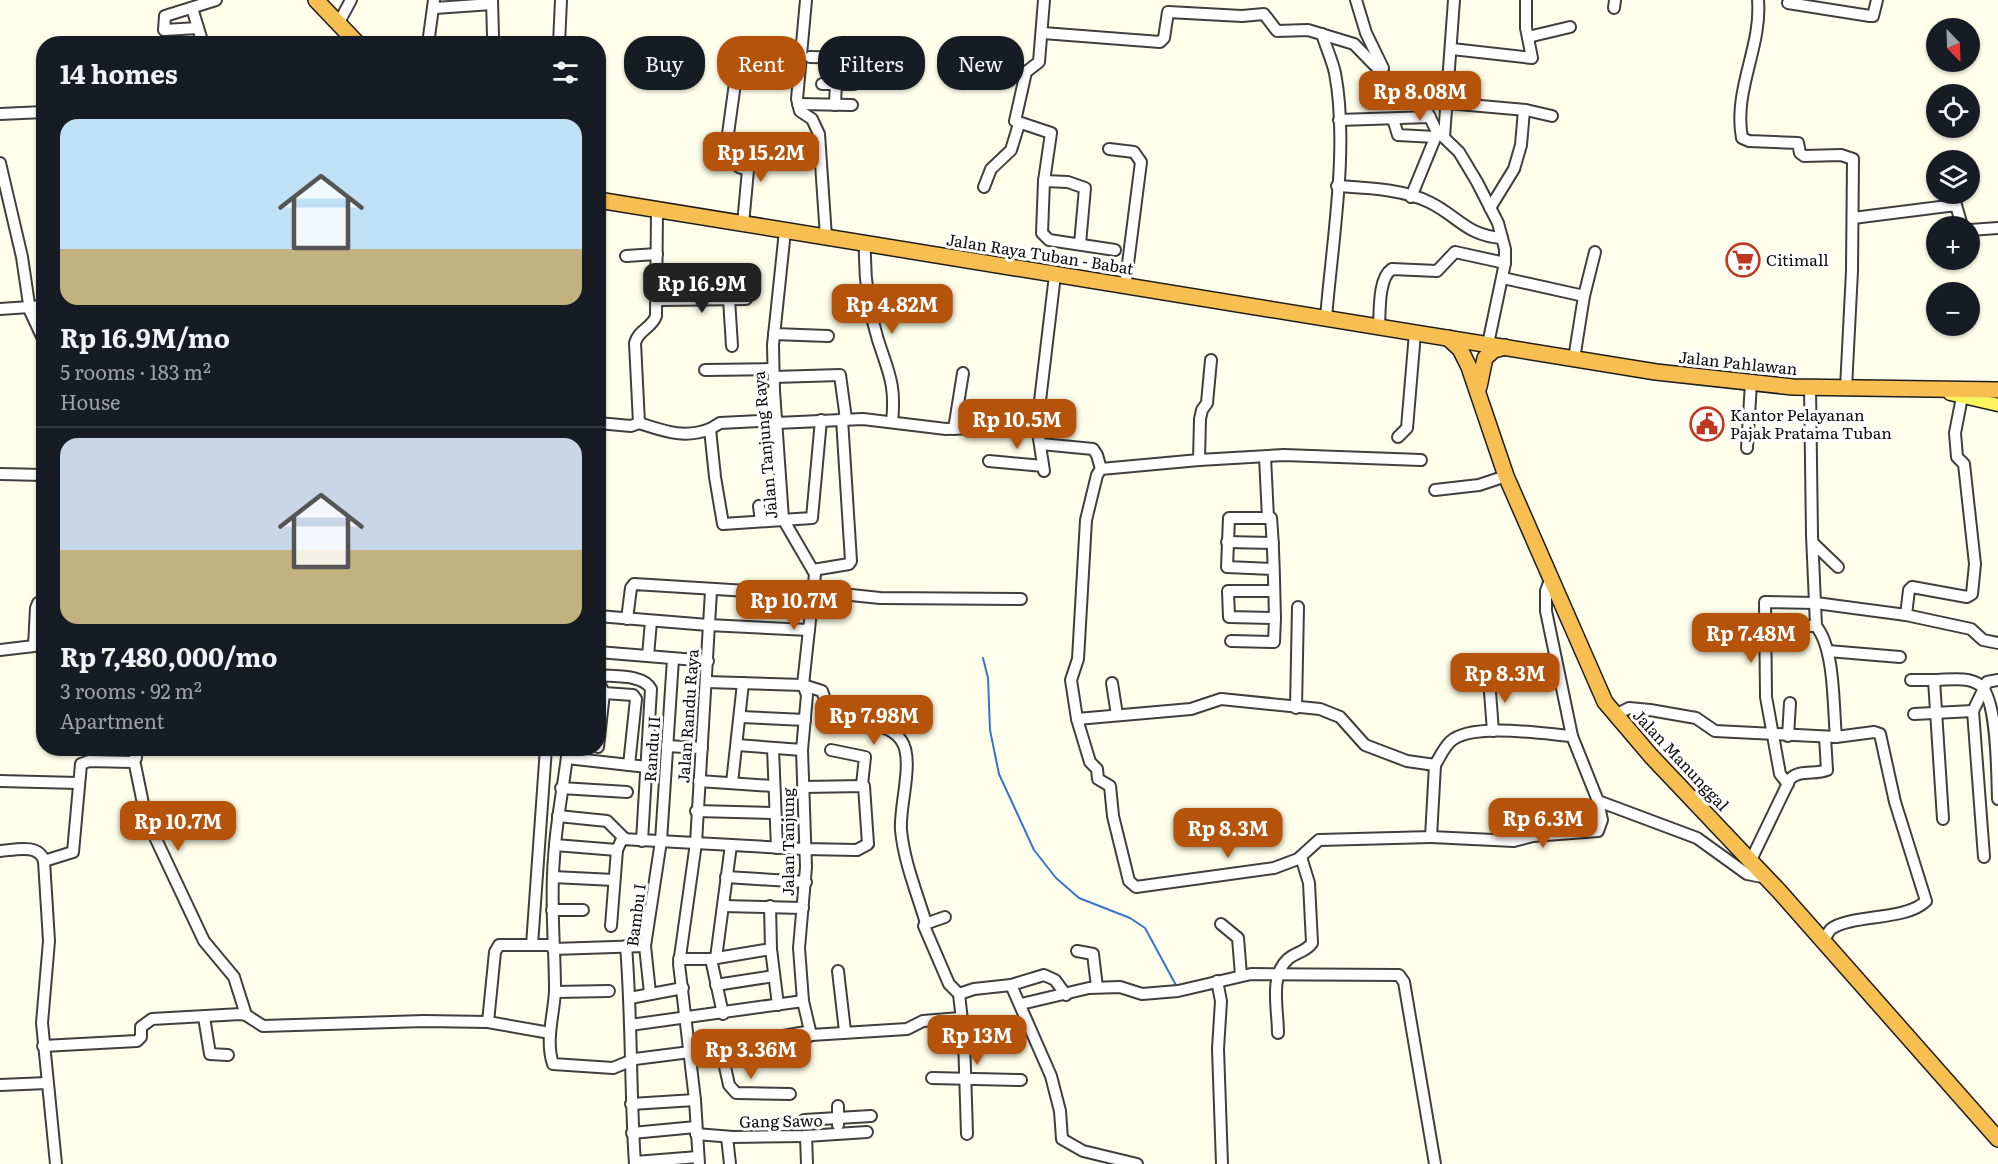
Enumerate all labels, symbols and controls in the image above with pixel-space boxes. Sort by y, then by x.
north arrow [1926,18,1980,72]
map controls [1926,18,1980,336]
chip: Buy [624,36,705,90]
chip: Rent [717,36,806,90]
chip: Filters [818,36,925,90]
chip: New [937,36,1024,90]
text: 14 homes [60,53,178,92]
icon: filters [549,56,582,89]
pin: Rp 8.08M [1358,71,1482,122]
text: Rp 8.08M [1373,75,1467,105]
button: locate [1926,84,1980,138]
pin: Rp 15.2M [699,132,823,183]
text: Rp 15.2M [717,136,805,166]
button: layers [1926,150,1980,204]
icon: home [267,158,375,266]
button: + [1926,216,1980,270]
street label: Jalan Raya Tuban - Babat [945,226,1136,280]
supermarket icon: Citimall [1725,242,1761,278]
place label: Citimall [1766,247,1829,271]
pin: Rp 16.9M [640,263,764,314]
text: Rp 16.9M [657,267,747,297]
button: − [1926,282,1980,336]
pin: Rp 4.82M [830,284,954,335]
text: Rp 4.82M [846,288,938,318]
text: Rp 16.9M/mo [60,317,230,356]
street label: Jalan Pahlawan [1677,344,1799,380]
text: 5 rooms · 183 m² [60,356,211,386]
street label: Jalan Tanjung Raya [746,370,782,520]
text: House [60,386,120,416]
pin: Rp 10.5M [955,399,1079,450]
place label: Kantor Pelayanan Pajak Pratama Tuban [1730,402,1892,444]
text: Rp 10.5M [972,403,1062,433]
public building icon: Kantor Pelayanan Pajak Pratama Tuban [1689,406,1725,442]
icon: home [267,477,375,585]
pin: Rp 10.7M [732,580,856,631]
text: Rp 10.7M [750,584,838,614]
pin: Rp 7.48M [1689,613,1813,664]
text: Rp 7.48M [1706,617,1796,647]
text: Rp 7,480,000/mo [60,636,277,675]
street label: Jalan Randu Raya [670,648,704,784]
pin: Rp 8.3M [1450,653,1560,704]
text: Rp 8.3M [1464,657,1546,687]
text: 3 rooms · 92 m² [60,675,202,705]
pin: Rp 7.98M [812,695,936,746]
text: Rp 7.98M [829,699,919,729]
street label: Jalan Manunggal [1628,703,1735,816]
text: Apartment [60,705,165,735]
street label: Randu II [637,715,665,783]
street label: Jalan Tanjung [775,788,799,896]
pin: Rp 6.3M [1488,798,1598,849]
pin: Rp 10.7M [116,801,240,852]
text: Rp 6.3M [1503,802,1583,832]
text: Rp 10.7M [134,805,222,835]
pin: Rp 8.3M [1173,808,1283,859]
text: Rp 8.3M [1187,812,1269,842]
street label: Bambu I [619,882,651,948]
pin: Rp 13M [928,1015,1026,1066]
text: Rp 13M [942,1019,1012,1049]
pin: Rp 3.36M [689,1029,813,1080]
text: Rp 3.36M [705,1033,797,1063]
street label: Gang Sawo [739,1107,823,1133]

